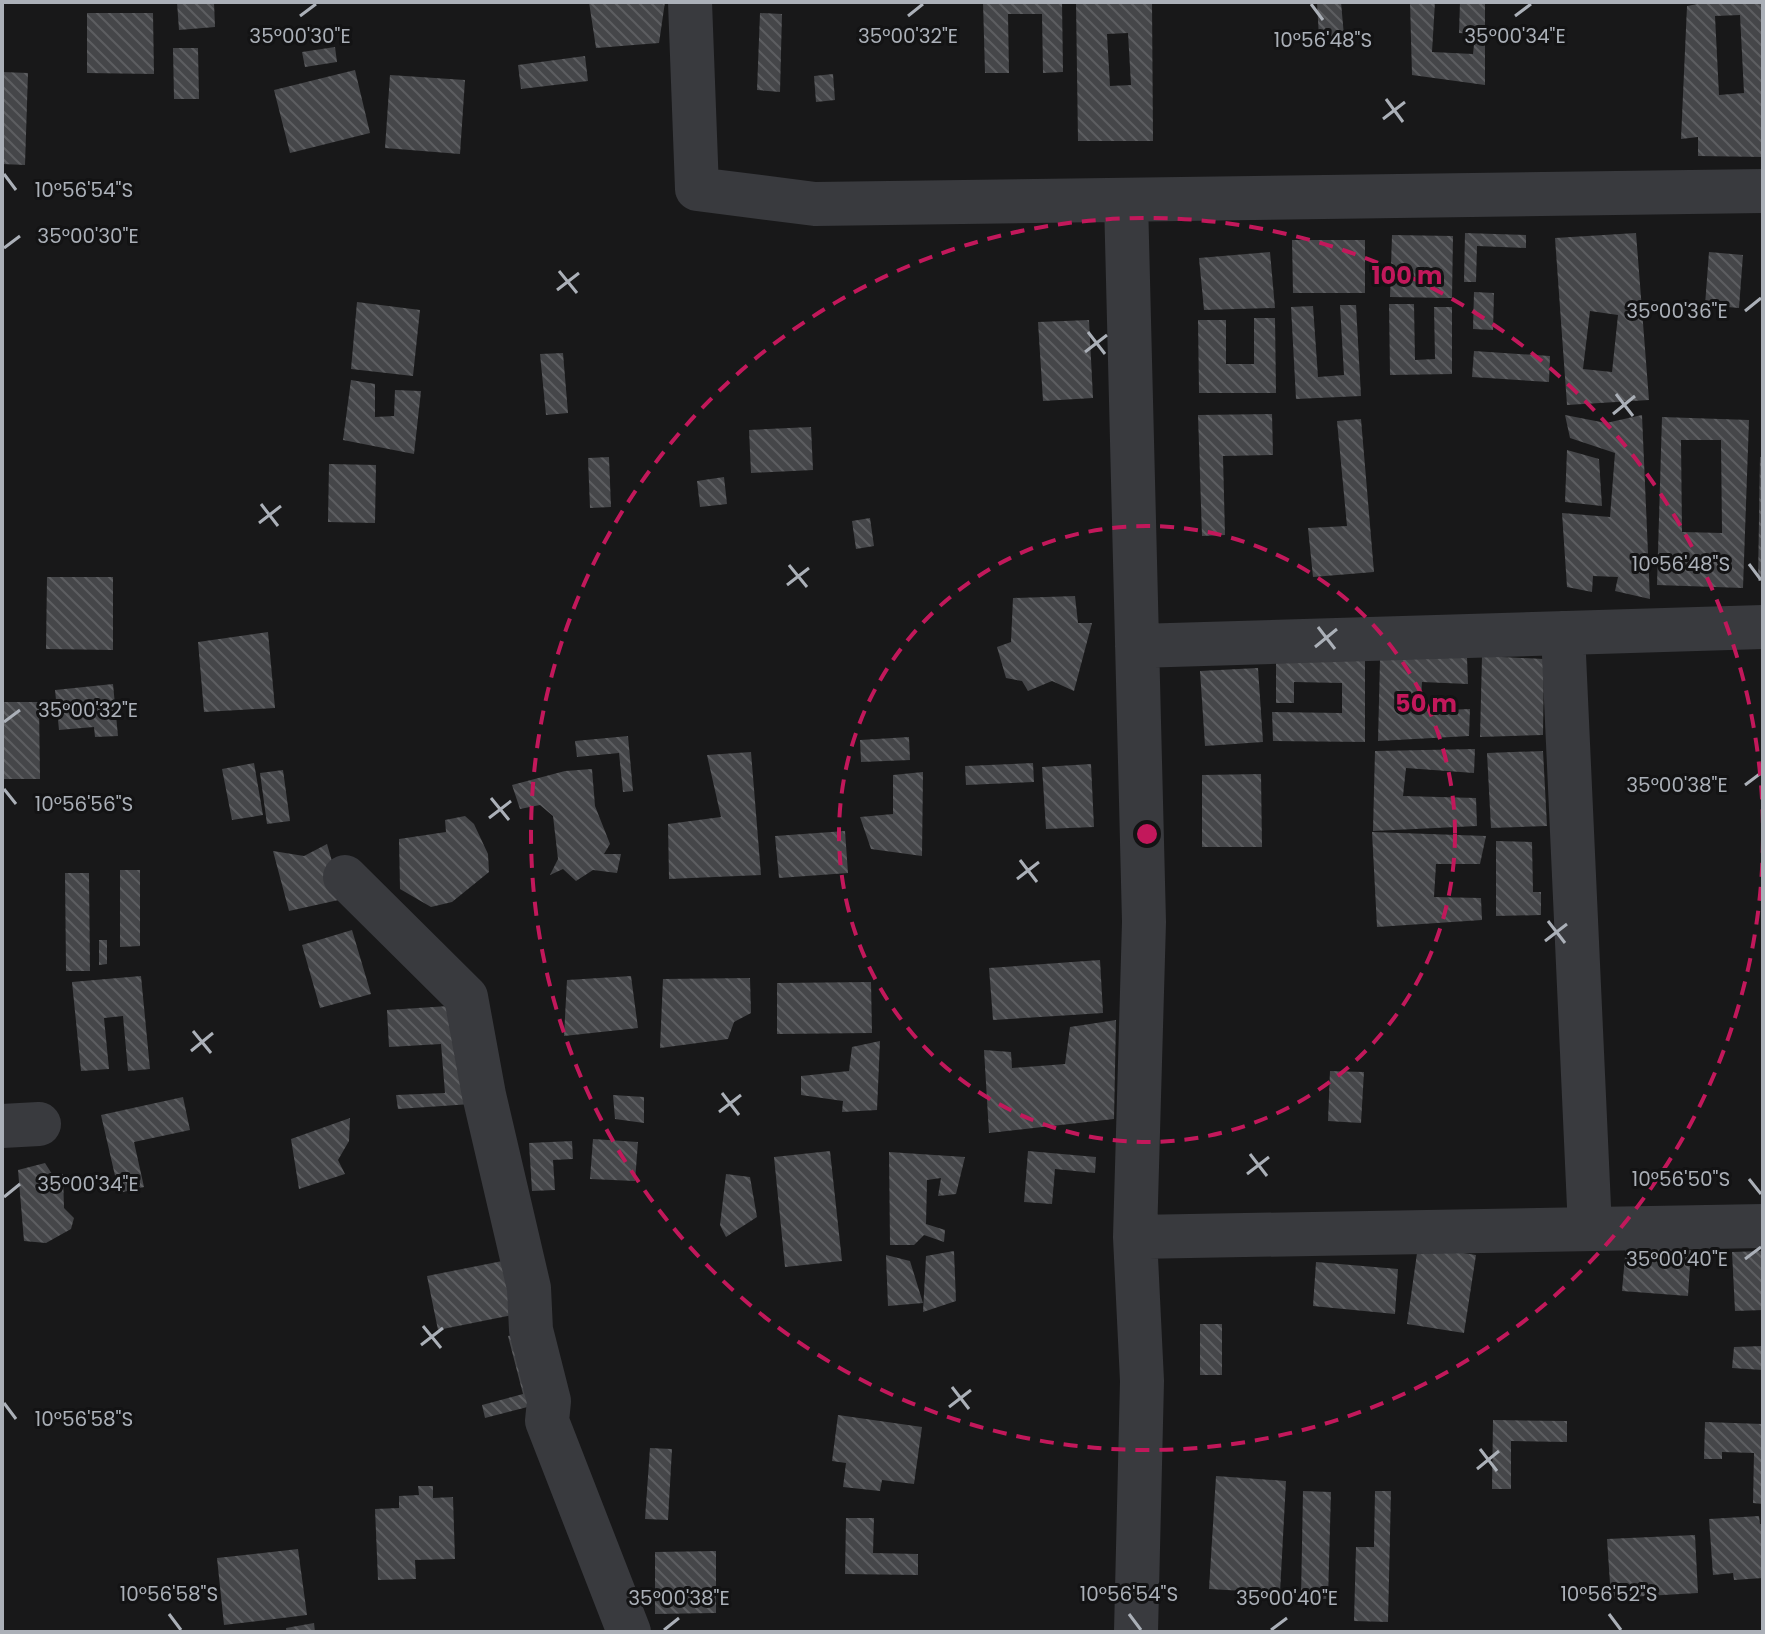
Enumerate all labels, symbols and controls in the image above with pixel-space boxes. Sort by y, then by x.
text: 35°00'30"E [249,22,351,50]
text: 35°00'32"E [858,22,958,50]
text: 35°00'34"E [1464,22,1566,50]
text: 10°56'48"S [1274,26,1372,54]
text: 10°56'54"S [35,176,133,204]
text: 35°00'30"E [37,222,139,250]
text: 100 m [1372,259,1442,292]
text: 35°00'36"E [1626,297,1728,325]
text: 10°56'48"S [1632,550,1730,578]
text: 50 m [1395,687,1457,720]
text: 35°00'32"E [38,696,138,724]
text: 35°00'38"E [1626,771,1728,799]
text: 10°56'56"S [35,790,133,818]
centre of rings [1133,820,1161,848]
text: 10°56'50"S [1632,1165,1730,1193]
text: 35°00'34"E [37,1170,139,1198]
text: 35°00'40"E [1626,1245,1728,1273]
text: 10°56'58"S [35,1405,133,1433]
text: 10°56'58"S [120,1580,218,1608]
text: 10°56'54"S [1080,1580,1178,1608]
text: 10°56'52"S [1560,1580,1658,1608]
text: 35°00'38"E [628,1584,730,1612]
text: 35°00'40"E [1236,1584,1338,1612]

